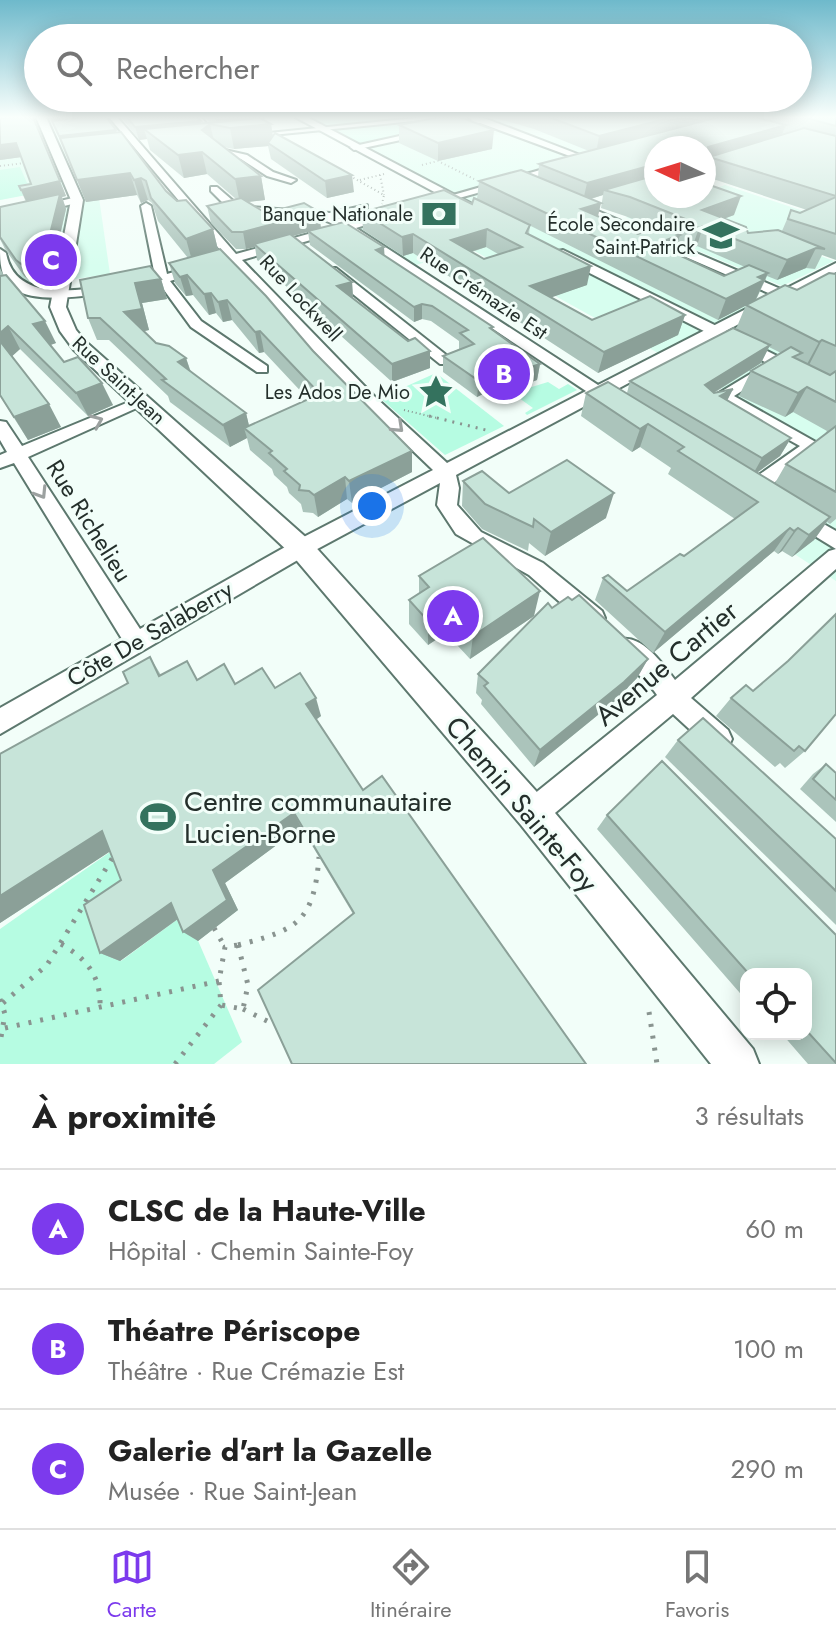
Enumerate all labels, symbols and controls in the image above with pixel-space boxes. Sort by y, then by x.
search box [24,24,812,112]
icon: search [52,46,96,90]
text: Rechercher [116,47,259,90]
north arrow [644,136,716,208]
bank icon: Banque Nationale [420,195,458,233]
place label: Banque Nationale [262,200,413,229]
place label: École Secondaire Saint-Patrick [547,210,695,262]
school or university icon: École Secondaire Saint-Patrick [702,216,740,254]
pin: C [25,230,77,290]
street label: Rue Crémazie Est [414,240,553,347]
street label: Rue Lockwell [253,248,349,348]
street label: Rue Saint-Jean [65,329,172,431]
pin: B [478,344,530,404]
place icon: Les Ados De Mio [417,373,455,411]
place label: Les Ados De Mio [265,378,410,407]
one-way arrow [89,415,103,431]
one-way arrow [389,418,403,433]
street label: Rue Richelieu [38,453,141,589]
one-way arrow [31,484,46,498]
your location [352,486,392,526]
street label: Côte De Salaberry [60,572,240,695]
pin: A [427,586,479,646]
street label: Avenue Cartier [586,591,747,736]
street label: Chemin Sainte-Foy [436,707,608,902]
place label: Centre communautaire Lucien-Borne [184,781,452,854]
sports icon: Centre communautaire Lucien-Borne [139,798,177,836]
map controls [740,968,812,1040]
button: locate [740,968,812,1040]
text: À proximité [32,1092,216,1141]
text: 3 résultats [695,1097,804,1135]
text: CLSC de la Haute-Ville [108,1189,426,1232]
text: A [48,1210,68,1248]
text: 60 m [745,1210,804,1248]
text: Hôpital · Chemin Sainte-Foy [108,1232,414,1270]
text: Théatre Périscope [108,1309,360,1352]
text: B [49,1330,67,1368]
text: 100 m [733,1330,804,1368]
text: Théâtre · Rue Crémazie Est [108,1352,404,1390]
text: Galerie d'art la Gazelle [108,1429,432,1472]
text: C [49,1450,67,1488]
text: 290 m [731,1450,804,1488]
text: Musée · Rue Saint-Jean [108,1472,357,1510]
tab: Carte [107,1545,157,1625]
tab: Itinéraire [370,1545,452,1625]
tab: Favoris [665,1545,729,1625]

